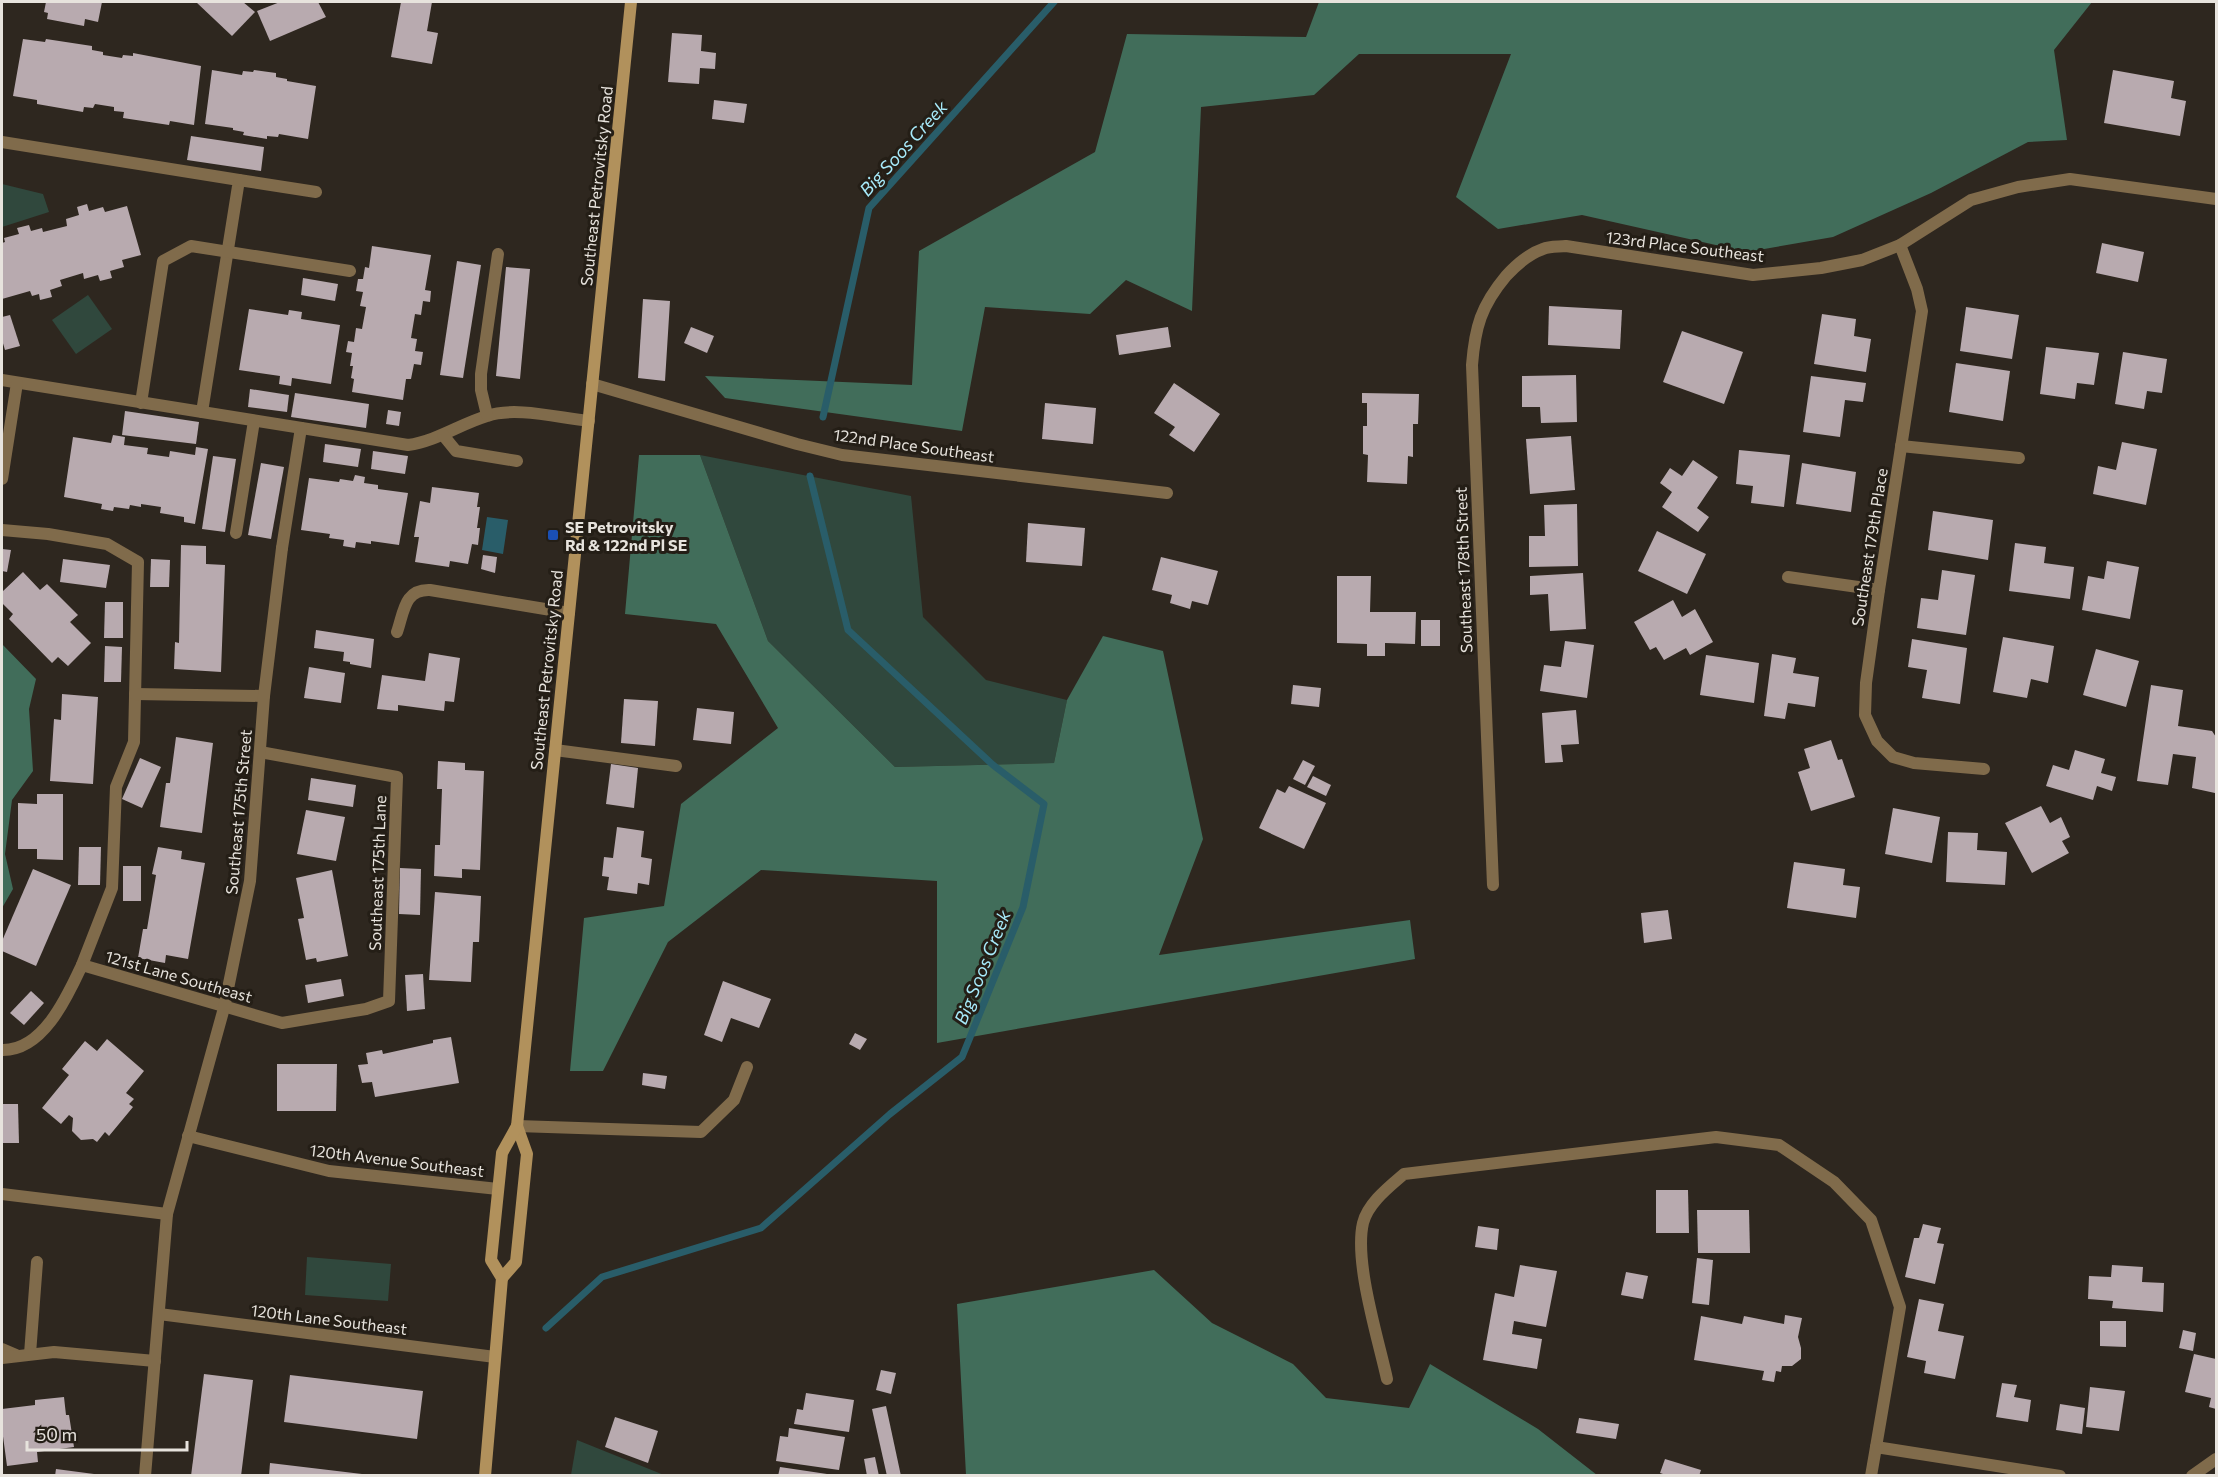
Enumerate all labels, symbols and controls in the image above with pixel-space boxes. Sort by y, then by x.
street label: Southeast Petrovitsky Road [576,85,616,287]
water label: Big Soos Creek [854,95,952,200]
street label: 123rd Place Southeast [1605,227,1766,265]
street label: 122nd Place Southeast [832,424,996,466]
street label: Southeast 179th Place [1847,467,1891,627]
street label: Southeast 178th Street [1451,486,1475,653]
place label: SE Petrovitsky Rd & 122nd Pl SE [565,517,687,554]
marker: SE Petrovitsky Rd & 122nd Pl SE [546,528,560,542]
street label: Southeast Petrovitsky Road [526,569,566,771]
street label: Southeast 175th Street [221,728,255,895]
street label: Southeast 175th Lane [365,795,389,951]
water label: Big Soos Creek [949,906,1015,1027]
street label: 121st Lane Southeast [103,946,255,1006]
street label: 120th Avenue Southeast [309,1140,486,1180]
street label: 120th Lane Southeast [250,1300,409,1338]
scale bar [27,1414,188,1452]
text: 50 m [36,1423,77,1445]

